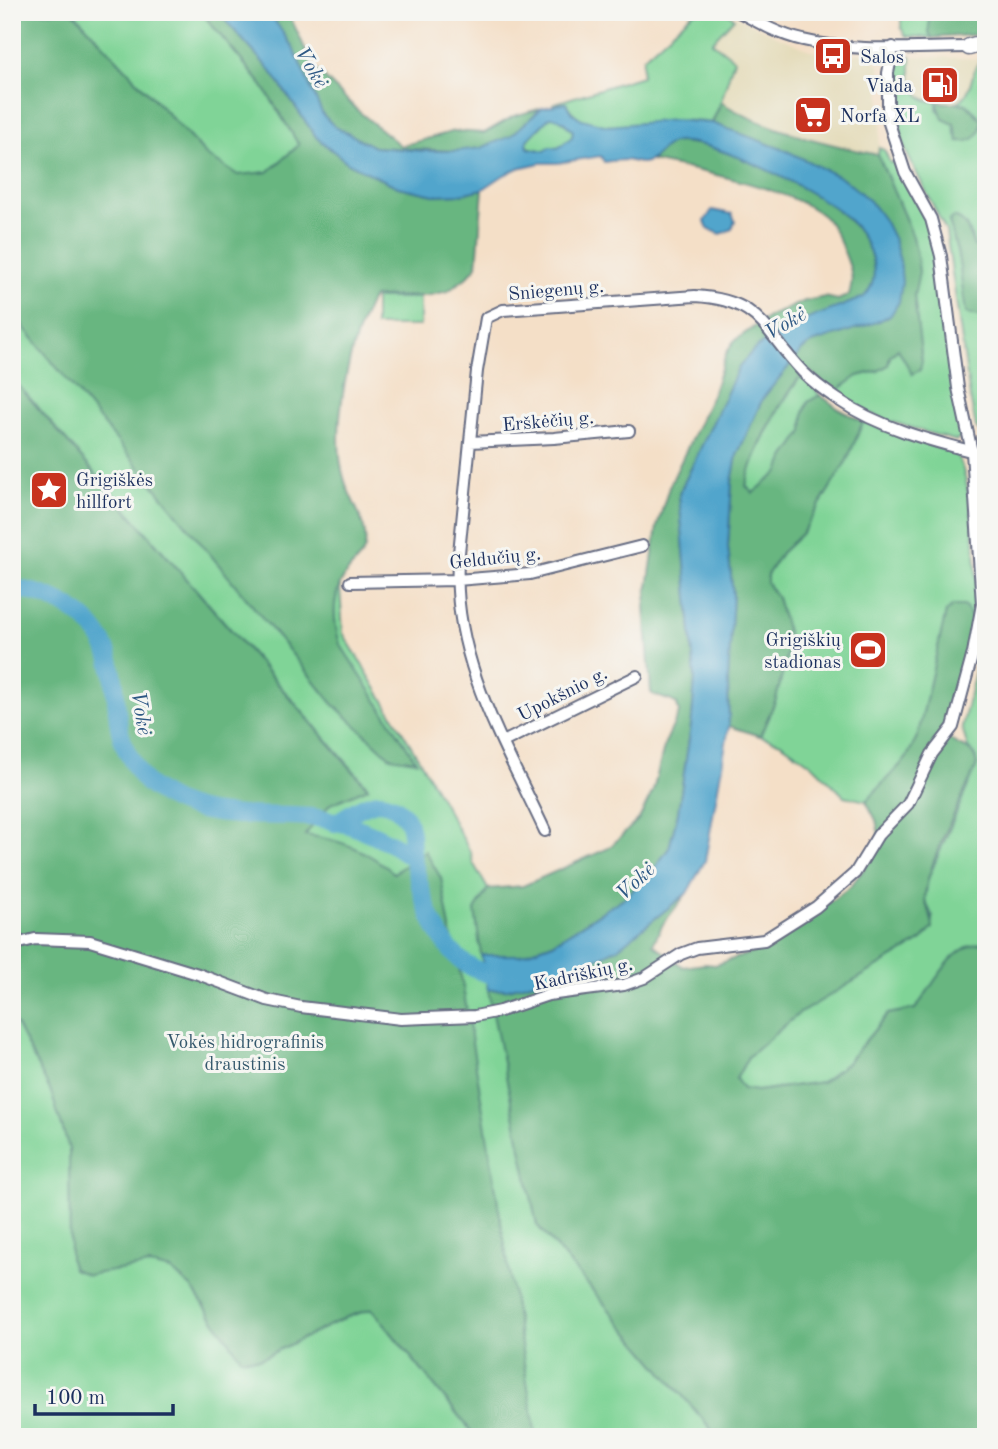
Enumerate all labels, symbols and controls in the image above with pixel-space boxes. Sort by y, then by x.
bus stop icon: Salos [812,35,854,77]
water label: Vokė [290,43,331,93]
place label: Salos [860,49,904,68]
fuel station icon: Viada [919,64,961,106]
place label: Viada [865,78,914,97]
supermarket icon: Norfa XL [792,94,834,136]
place label: Norfa XL [840,108,920,127]
street label: Sniegenų g. [507,278,605,305]
water label: Vokė [761,304,811,344]
street label: Erškėčių g. [501,409,595,436]
place icon: Grigiškės hillfort [28,469,70,511]
place label: Grigiškės hillfort [76,472,153,513]
street label: Geldučių g. [448,545,542,574]
sports icon: Grigiškių stadionas [847,629,889,671]
place label: Grigiškių stadionas [764,632,841,673]
street label: Upokšnio g. [515,665,611,726]
water label: Vokė [127,690,154,737]
water label: Vokė [613,859,660,905]
street label: Kadriškių g. [532,956,635,995]
park label: Vokės hidrografinis draustinis [166,1034,324,1075]
scale bar [35,1372,173,1416]
text: 100 m [46,1388,105,1409]

